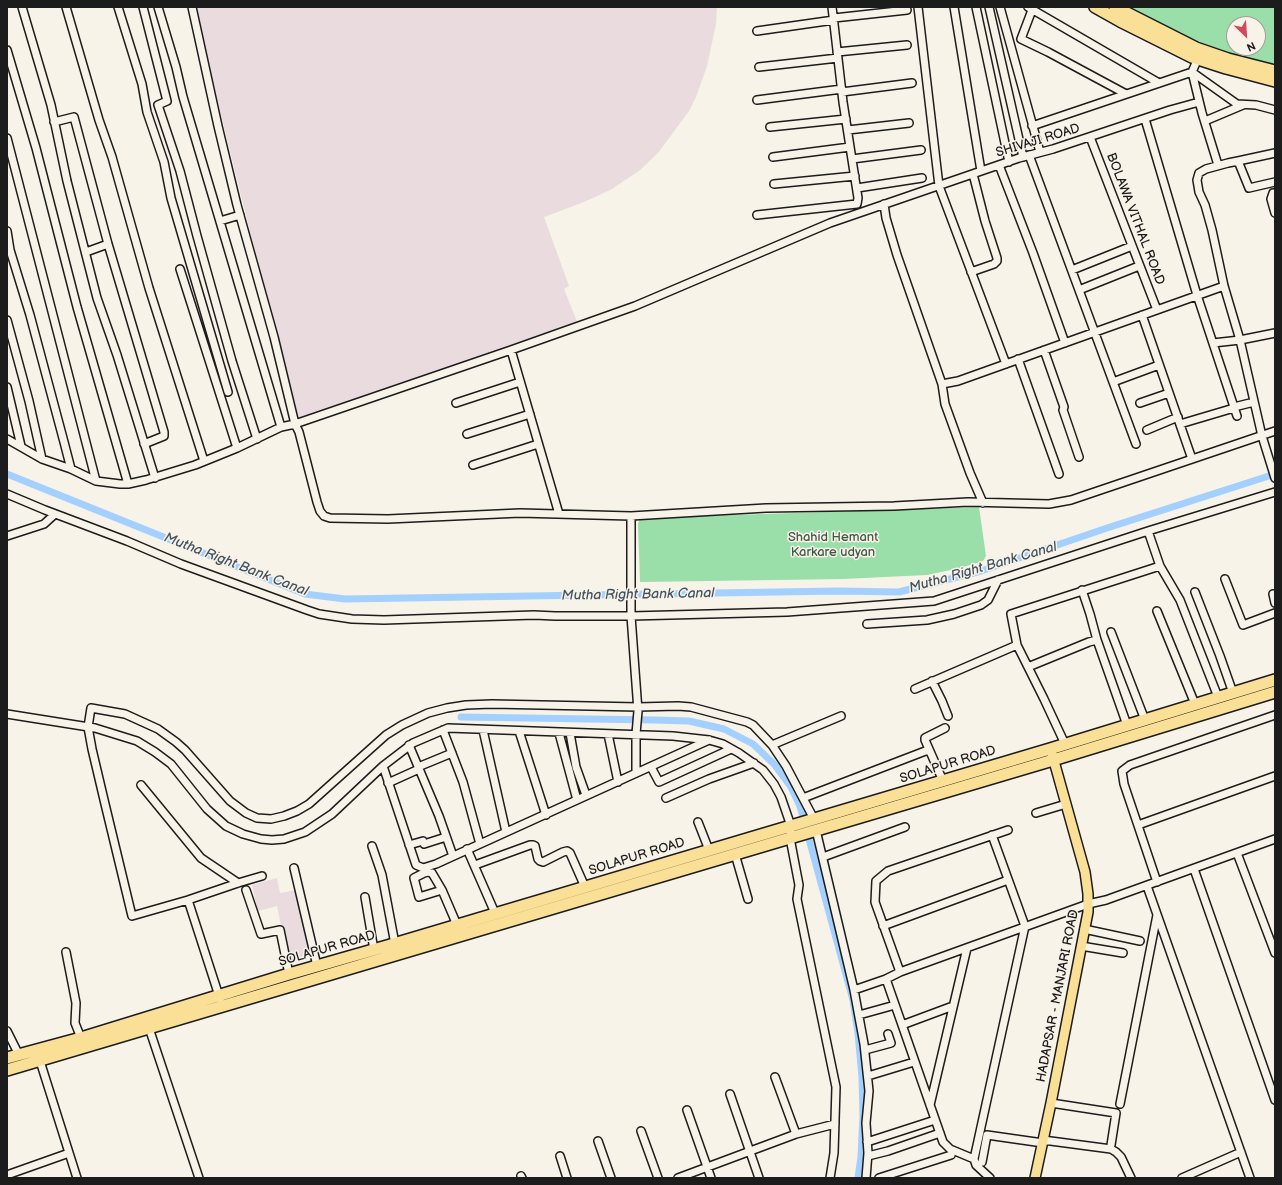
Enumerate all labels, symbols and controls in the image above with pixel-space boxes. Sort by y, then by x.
north arrow [1226,16,1266,56]
text: N [1244,39,1257,54]
street label: SHIVAJI ROAD [994,121,1082,161]
street label: BOLAWA VITHAL ROAD [1103,151,1167,287]
water label: Mutha Right Bank Canal [162,530,310,600]
park label: Shahid Hemant Karkare udyan [788,530,878,561]
water label: Mutha Right Bank Canal [907,539,1059,597]
water label: Mutha Right Bank Canal [561,585,715,605]
street label: SOLAPUR ROAD [898,743,998,787]
street label: SOLAPUR ROAD [587,835,687,879]
street label: HADAPSAR - MANJARI ROAD [1034,908,1082,1084]
street label: SOLAPUR ROAD [277,928,377,970]

